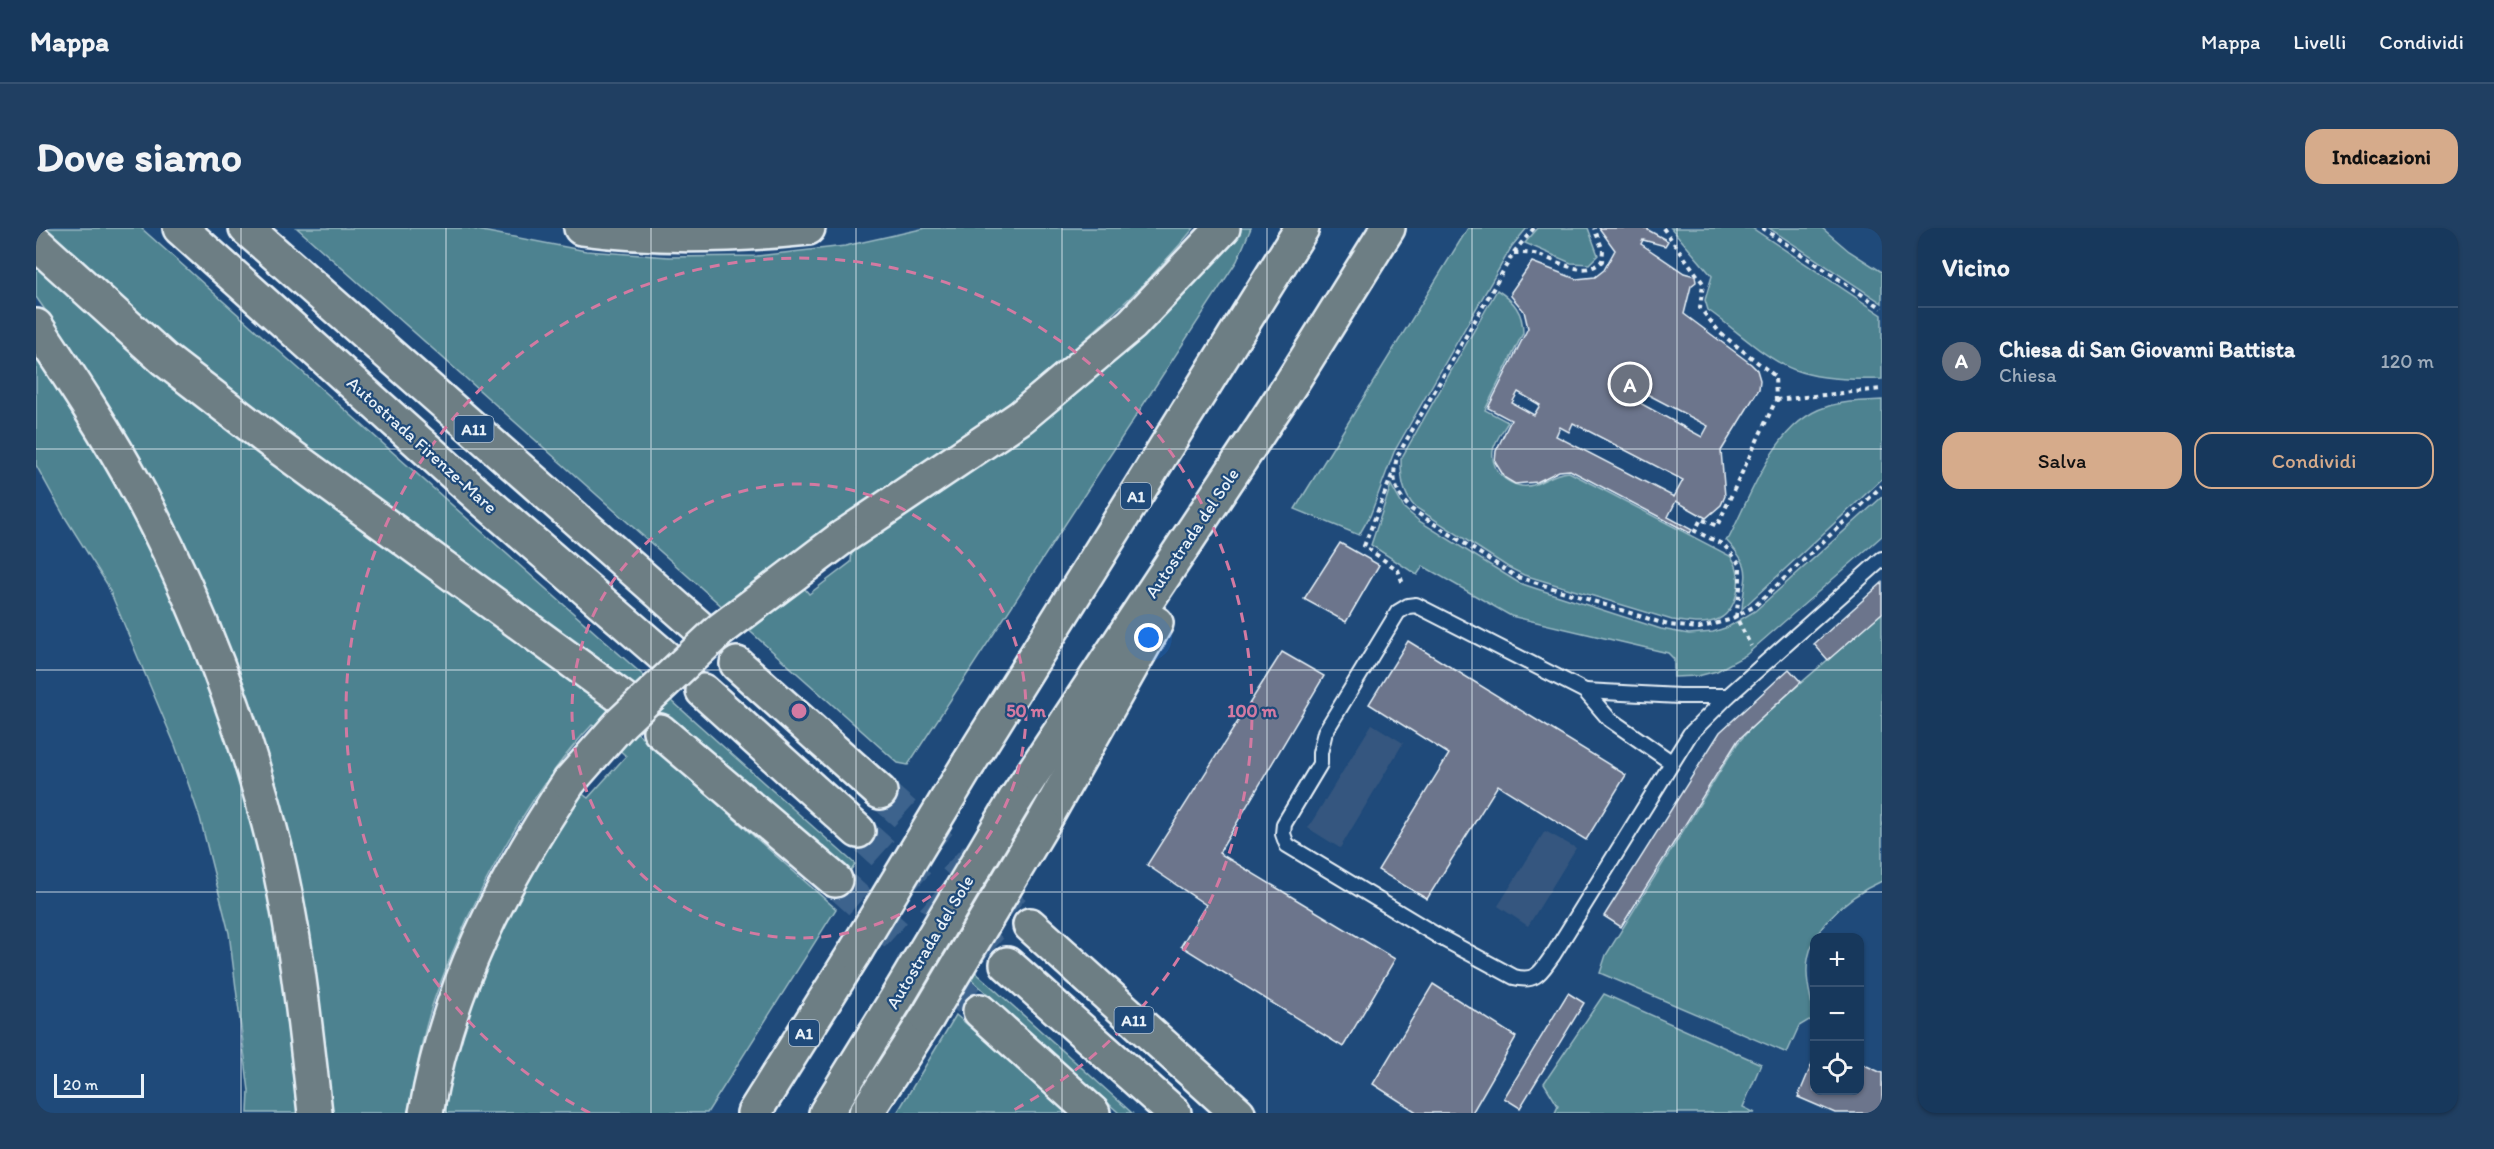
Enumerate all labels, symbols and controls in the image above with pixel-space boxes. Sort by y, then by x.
text: Mappa [30,24,109,58]
text: Mappa [2201,29,2260,54]
text: Livelli [2293,29,2346,54]
text: Condividi [2379,29,2464,54]
button: Indicazioni [2305,129,2458,184]
text: Dove siamo [36,131,242,182]
text: Vicino [1942,251,2010,283]
text: Chiesa di San Giovanni Battista [1999,336,2295,363]
text: A [1955,349,1968,373]
text: 120 m [2381,349,2434,373]
pin: A [1610,362,1650,406]
text: Chiesa [1999,363,2057,387]
street label: Autostrada Firenze-Mare [342,372,502,518]
road number: A11 [454,416,494,442]
button: Salva [1942,432,2182,489]
button: Condividi [2194,432,2434,489]
street label: Autostrada del Sole [1140,464,1244,602]
road number: A1 [1121,483,1151,509]
your location [1134,623,1163,652]
text: 50 m [1006,700,1047,722]
text: 100 m [1227,700,1278,722]
centre of rings [789,701,809,721]
street label: Autostrada del Sole [881,871,979,1013]
map controls [1810,933,1864,1095]
button: + [1810,933,1864,987]
button: − [1810,987,1864,1041]
road number: A11 [1114,1007,1154,1033]
road number: A1 [789,1020,819,1046]
button: locate [1810,1041,1864,1095]
scale bar [54,1071,144,1098]
text: 20 m [63,1075,98,1094]

